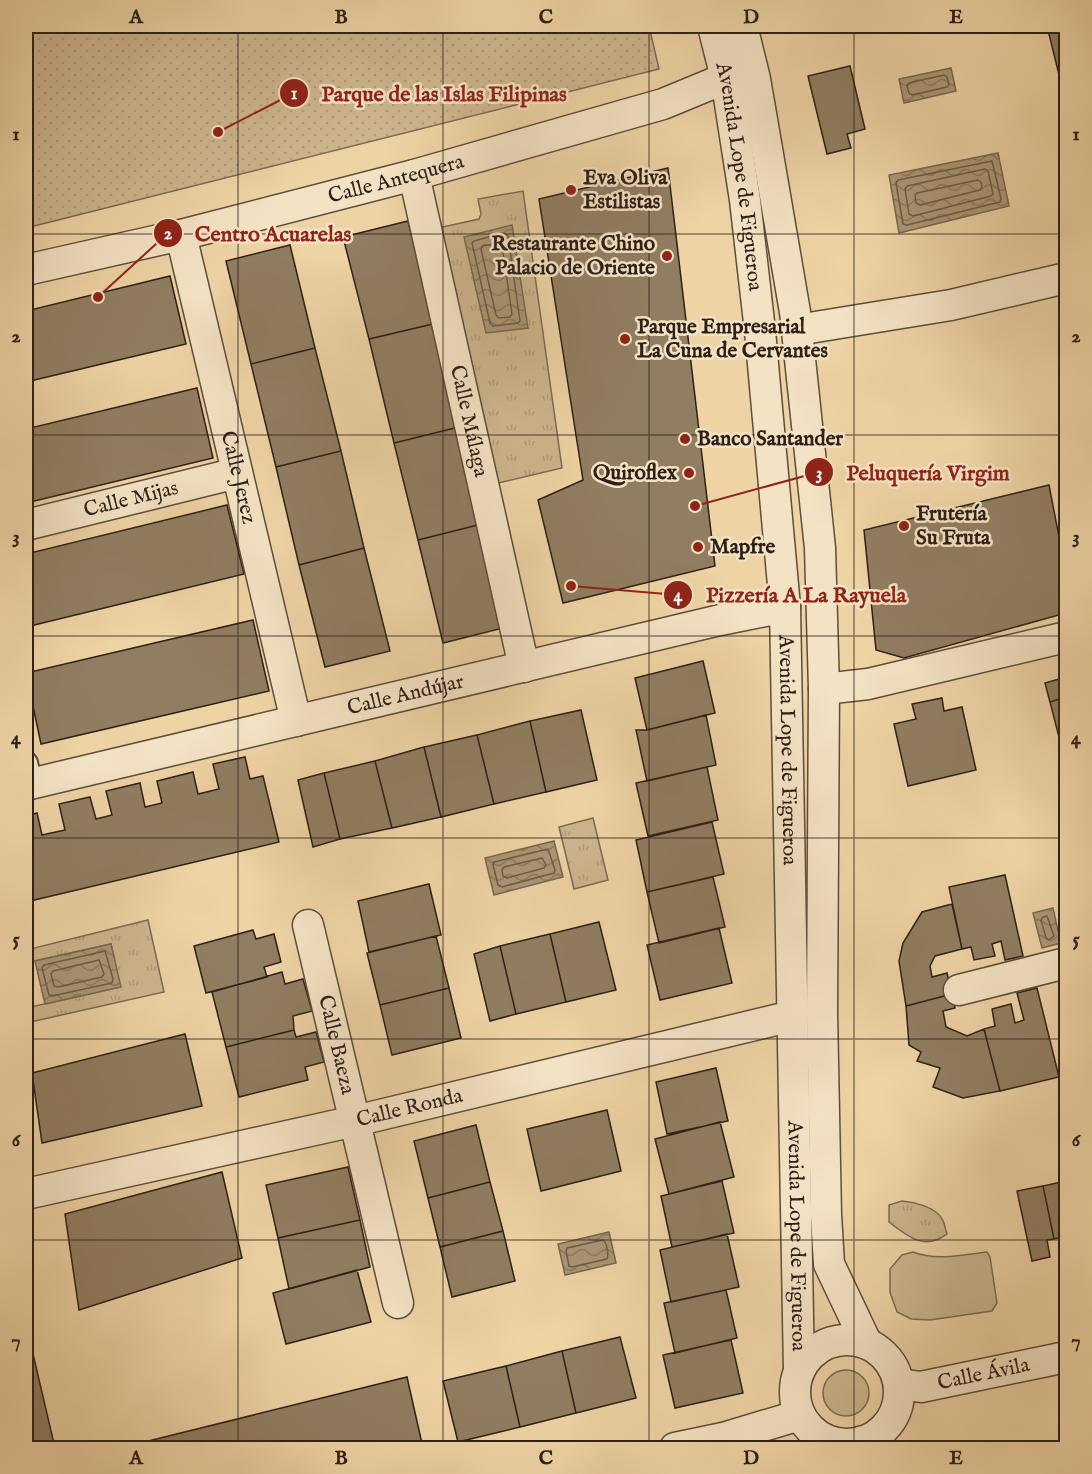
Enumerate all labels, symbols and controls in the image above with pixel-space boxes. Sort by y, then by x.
text: A [128,5,144,30]
text: B [334,5,348,30]
text: C [539,5,553,30]
text: D [743,5,759,30]
text: E [949,5,963,30]
street label: Avenida Lope de Figueroa [709,58,769,293]
callout: Parque de las Islas Filipinas [279,73,579,113]
text: Parque de las Islas Filipinas [321,81,567,109]
text: 1 [291,83,298,106]
text: 1 [12,122,20,147]
text: 1 [1072,122,1080,147]
street label: Calle Antequera [325,148,468,210]
place label: Eva Oliva Estilistas [583,165,668,216]
marker: Eva Oliva Estilistas [564,183,578,197]
callout: Centro Acuarelas [153,213,363,253]
text: Centro Acuarelas [195,221,351,249]
text: 2 [164,223,173,246]
place label: Restaurante Chino Palacio de Oriente [491,231,656,282]
marker: Restaurante Chino Palacio de Oriente [660,249,674,263]
place label: Parque Empresarial La Cuna de Cervantes [637,314,828,365]
text: 2 [11,324,21,349]
text: 2 [1071,324,1081,349]
marker: Parque Empresarial La Cuna de Cervantes [618,332,632,346]
street label: Calle Málaga [443,362,495,480]
place label: Banco Santander [697,426,843,453]
street label: Calle Jerez [214,428,262,527]
marker: Banco Santander [678,432,692,446]
callout: Peluquería Virgim [804,452,1022,492]
place label: Quiroflex [593,460,678,487]
text: Peluquería Virgim [846,460,1010,488]
text: 3 [816,463,822,486]
marker: Quiroflex [682,466,696,480]
street label: Calle Mijas [81,475,181,524]
place label: Frutería Su Fruta [916,501,991,552]
marker: Frutería Su Fruta [897,519,911,533]
text: 3 [12,525,20,550]
text: 3 [1072,525,1080,550]
place label: Mapfre [710,534,775,561]
marker: Mapfre [691,540,705,554]
callout: Pizzería A La Rayuela [663,575,918,615]
text: Pizzería A La Rayuela [706,582,907,610]
text: 4 [674,585,684,608]
street label: Avenida Lope de Figueroa [772,633,803,866]
street label: Calle Andújar [344,668,467,722]
text: 4 [11,726,22,751]
text: 4 [1071,726,1082,751]
text: 5 [12,927,20,952]
text: 5 [1072,927,1080,952]
street label: Calle Baeza [312,992,362,1098]
street label: Calle Ronda [354,1082,466,1134]
street label: Avenida Lope de Figueroa [781,1119,812,1352]
text: 6 [12,1128,22,1153]
text: 6 [1072,1128,1082,1153]
text: 7 [11,1329,21,1354]
text: 7 [1071,1329,1081,1354]
street label: Calle Ávila [935,1351,1033,1397]
text: A [128,1446,144,1471]
text: B [334,1446,348,1471]
text: C [539,1446,553,1471]
text: D [743,1446,759,1471]
text: E [949,1446,963,1471]

